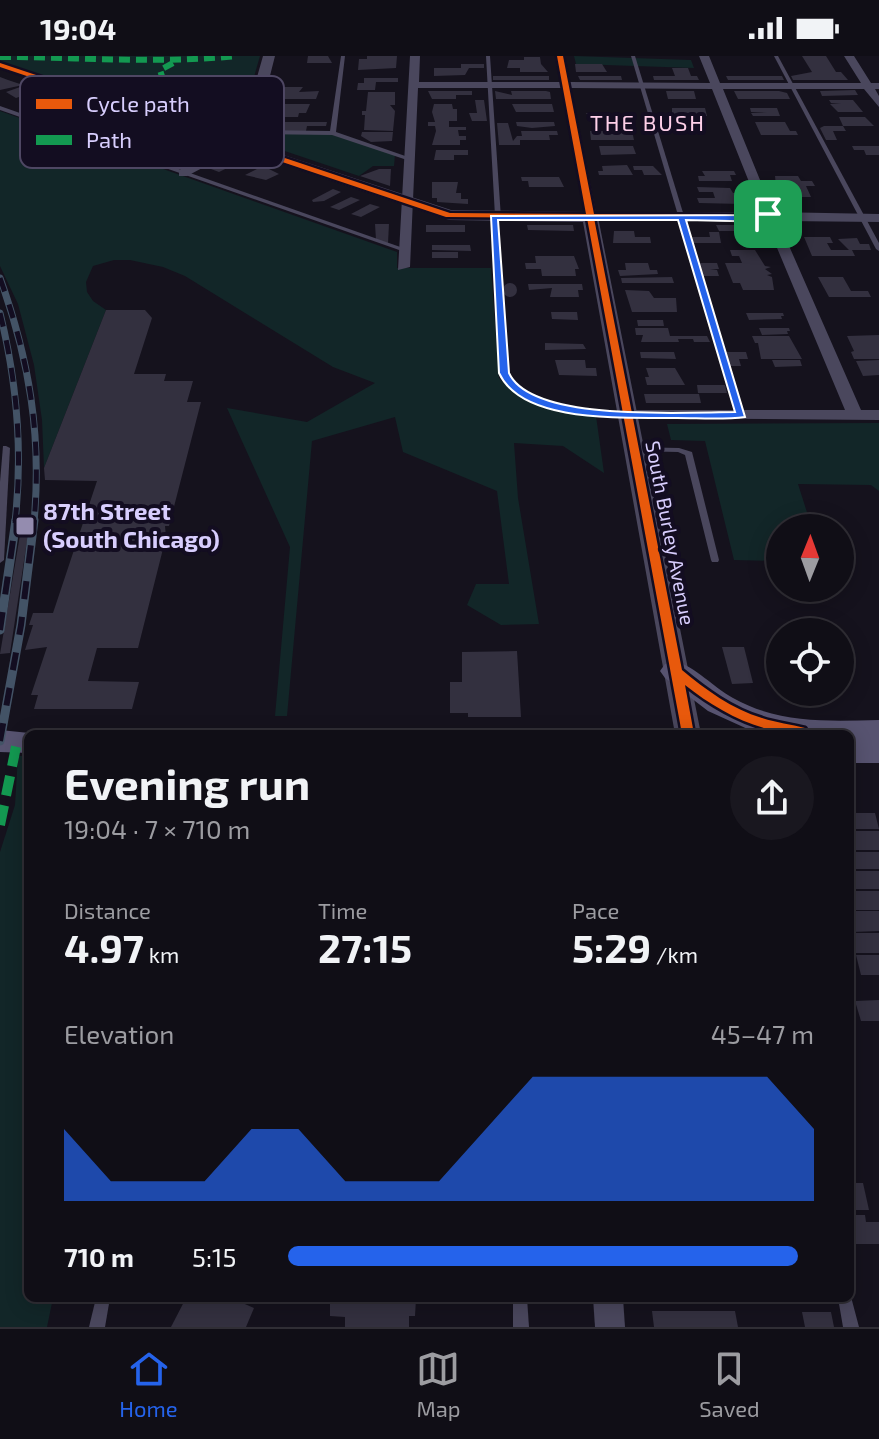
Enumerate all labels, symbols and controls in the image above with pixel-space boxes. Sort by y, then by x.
text: 19:04 [40,10,116,46]
legend [20,76,284,168]
text: Cycle path [86,90,190,116]
district label: THE BUSH [590,109,706,135]
text: Path [86,126,132,152]
pin [734,180,802,248]
icon: arrive [746,192,790,236]
street label: South Burley Avenue [641,439,701,627]
place label: 87th Street (South Chicago) [43,496,220,553]
north arrow [766,514,854,602]
map controls [766,514,854,706]
marker: 87th Street (South Chicago) [14,515,36,537]
button: locate [766,618,854,706]
text: Evening run [64,756,310,809]
button: share [730,756,814,840]
text: 19:04 · 7 × 710 m [64,813,250,844]
text: Distance [64,897,151,923]
text: Time [318,897,367,923]
text: Pace [572,897,619,923]
text: 4.97 [64,923,144,971]
text: 27:15 [318,923,412,971]
text: 5:29 [572,923,651,971]
text: km [144,941,179,967]
text: /km [651,941,698,967]
text: Elevation [64,1018,174,1049]
text: 45–47 m [711,1018,814,1049]
text: 710 m [64,1241,134,1272]
text: 5:15 [192,1241,236,1272]
tab: Home [119,1347,178,1421]
tab: Map [416,1347,461,1421]
tab: Saved [699,1347,760,1421]

